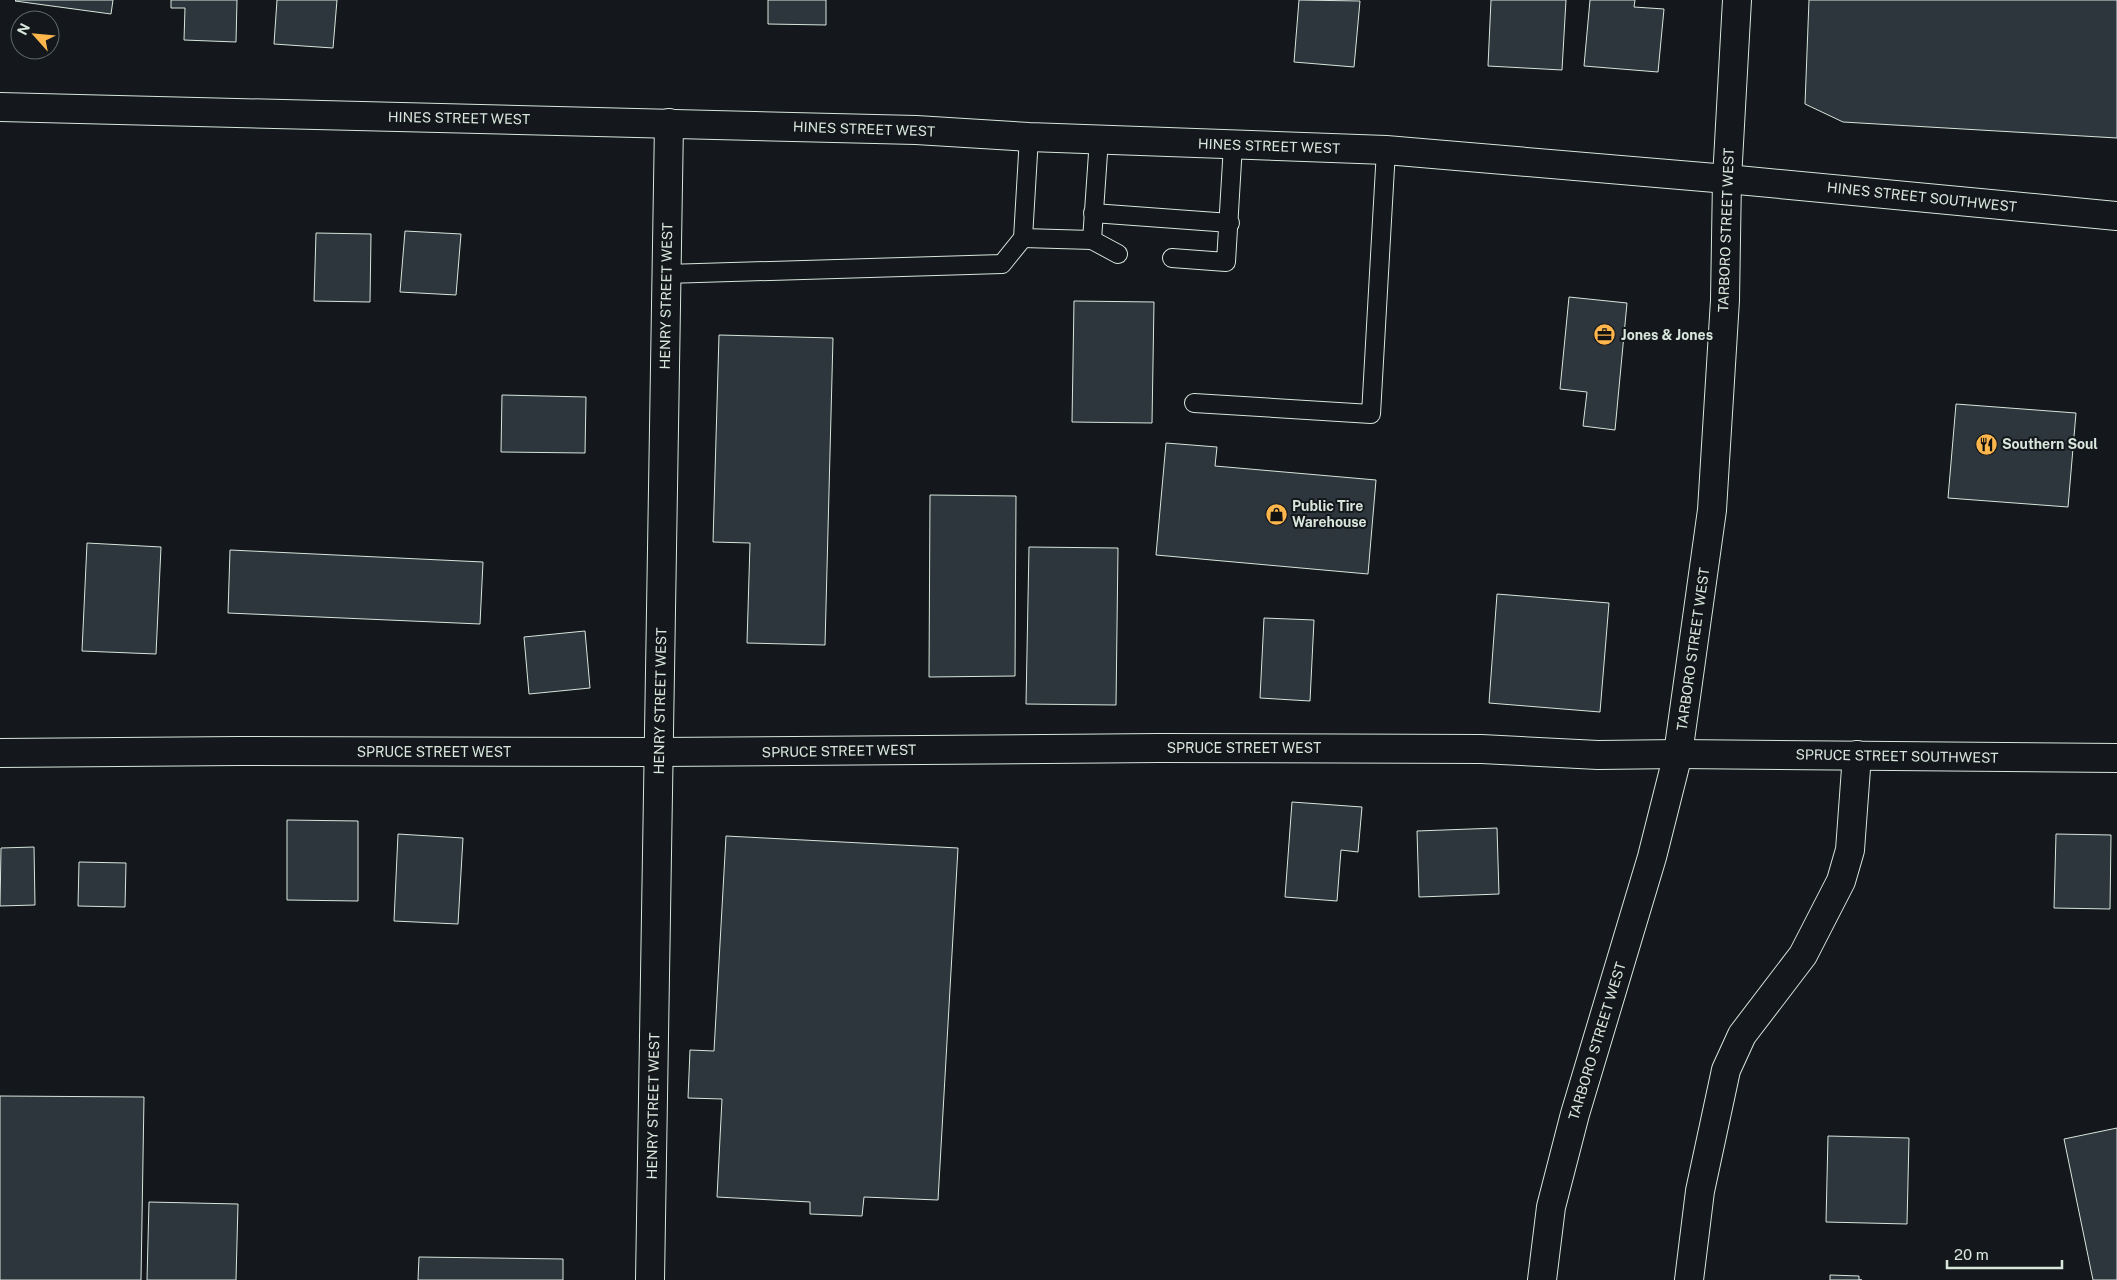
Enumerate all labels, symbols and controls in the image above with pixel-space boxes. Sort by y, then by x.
north arrow [10,10,60,60]
text: N [14,21,33,38]
street label: HINES STREET WEST [388,109,530,127]
street label: HINES STREET WEST [793,119,935,139]
street label: HINES STREET WEST [1198,136,1340,156]
street label: TARBORO STREET WEST [1715,147,1737,313]
street label: HINES STREET SOUTHWEST [1826,179,2018,215]
street label: HENRY STREET WEST [657,223,675,369]
office icon: Jones & Jones [1593,323,1617,347]
place label: Jones & Jones [1621,327,1713,343]
restaurant icon: Southern Soul [1974,432,1998,456]
place label: Southern Soul [2002,436,2098,452]
place label: Public Tire Warehouse [1292,498,1367,530]
shop icon: Public Tire Warehouse [1264,502,1288,526]
street label: TARBORO STREET WEST [1674,566,1712,732]
street label: HENRY STREET WEST [651,628,669,774]
street label: SPRUCE STREET WEST [1167,740,1321,756]
street label: SPRUCE STREET WEST [762,742,916,760]
street label: SPRUCE STREET WEST [357,744,511,760]
street label: SPRUCE STREET SOUTHWEST [1795,746,1999,766]
street label: TARBORO STREET WEST [1565,960,1629,1122]
street label: HENRY STREET WEST [644,1033,662,1179]
scale bar [1947,1238,2062,1270]
text: 20 m [1954,1246,1989,1263]

